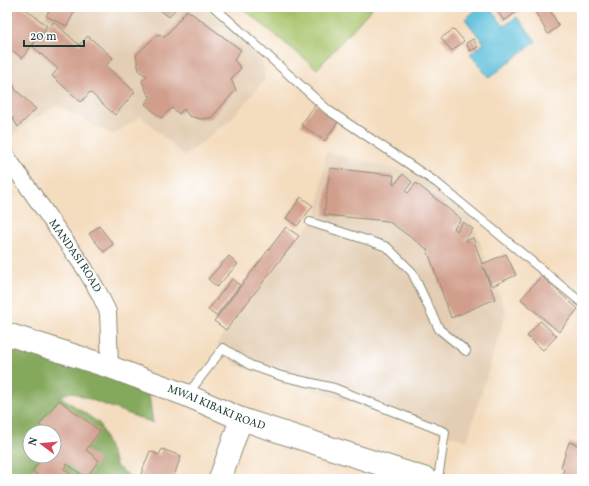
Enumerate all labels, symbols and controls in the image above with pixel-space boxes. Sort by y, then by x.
scale bar [24,22,84,48]
text: 20 m [30,29,57,45]
street label: MANDASI ROAD [45,216,105,295]
street label: MWAI KIBAKI ROAD [165,381,267,434]
north arrow [22,424,62,464]
text: N [26,436,42,448]

